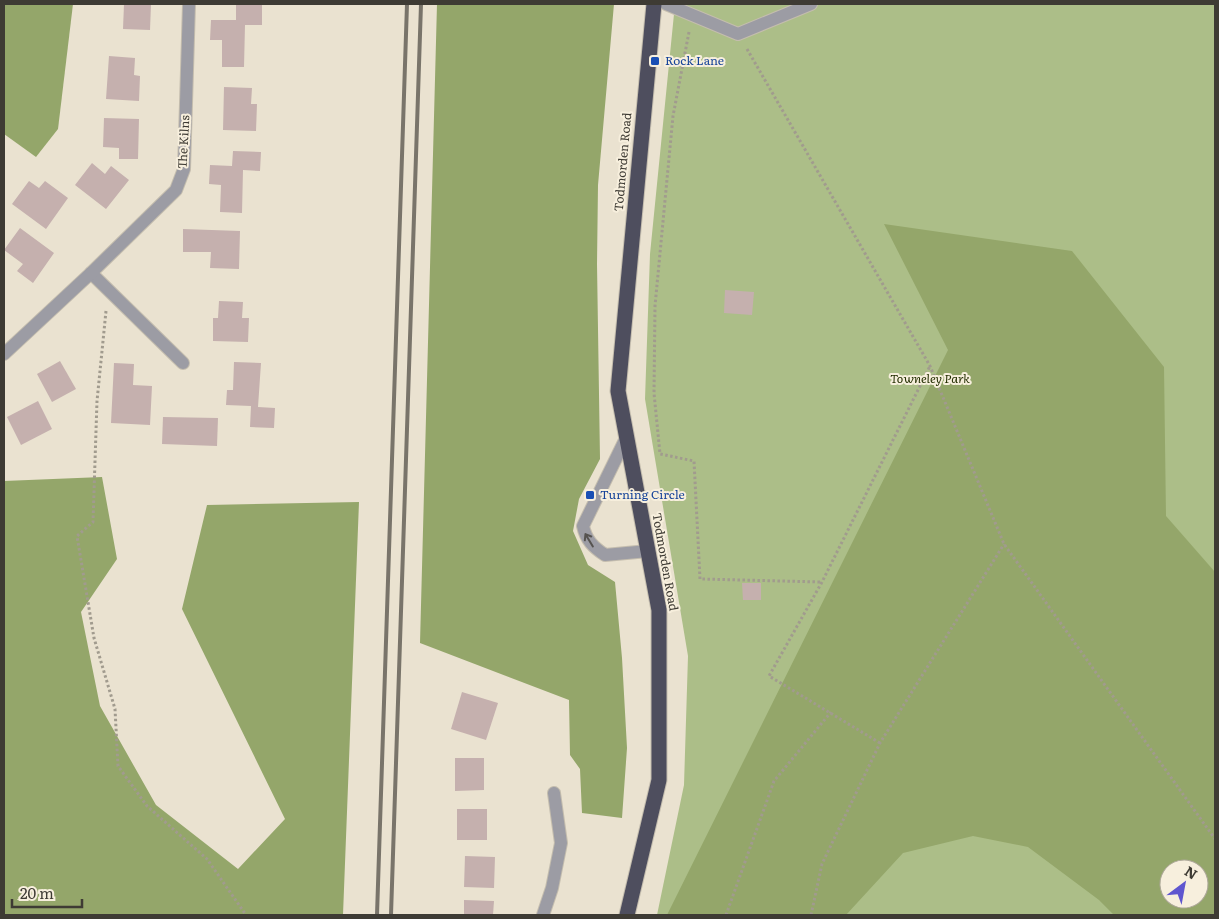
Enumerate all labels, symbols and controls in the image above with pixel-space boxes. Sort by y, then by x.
place label: Rock Lane [665,51,724,69]
marker: Rock Lane [649,55,661,67]
street label: Todmorden Road [609,111,635,212]
street label: The Kilns [173,114,193,169]
park label: Towneley Park [890,369,970,387]
place label: Turning Circle [600,485,685,503]
marker: Turning Circle [584,489,596,501]
street label: Todmorden Road [649,511,684,613]
one-way arrow [583,534,593,548]
north arrow [1159,859,1209,909]
text: N [1181,861,1202,884]
scale bar [12,876,82,908]
text: 20 m [20,881,54,904]

